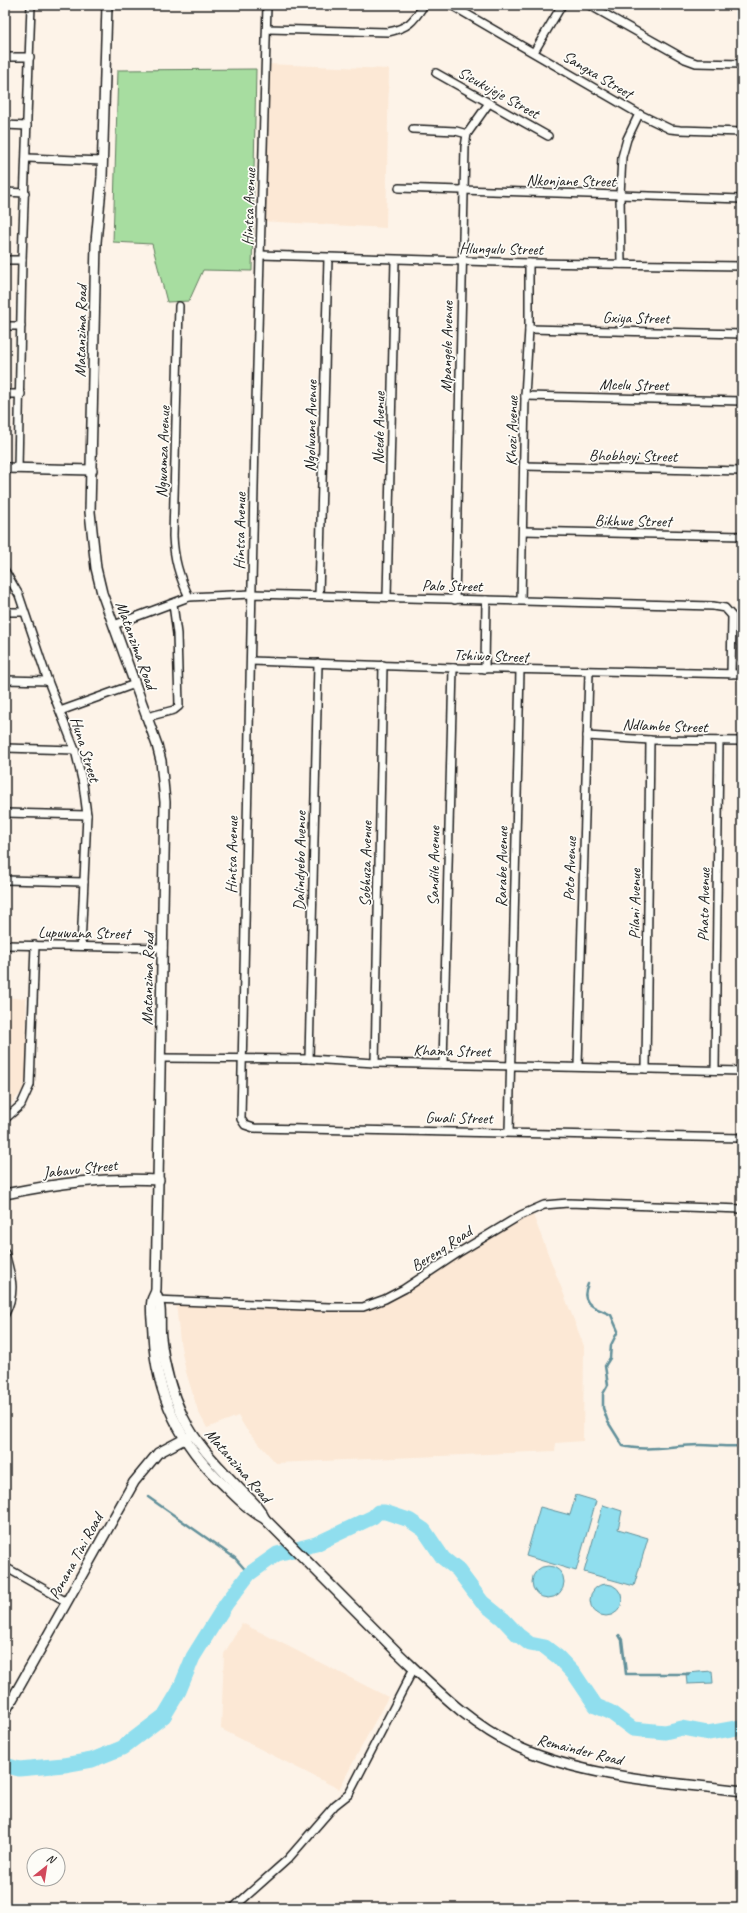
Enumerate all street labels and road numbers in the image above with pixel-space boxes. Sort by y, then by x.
street label: Sangxa Street [559,46,638,105]
street label: Sicukujeje Street [454,62,544,124]
street label: Hintsa Avenue [238,166,260,246]
street label: Nkonjane Street [526,170,617,192]
street label: Hlungulu Street [459,238,545,260]
street label: Matanzima Road [70,282,92,377]
street label: Mpangele Avenue [436,299,458,393]
street label: Gxiya Street [602,307,671,329]
street label: Mcelu Street [599,374,671,396]
street label: Ngolwane Avenue [300,378,322,472]
street label: Ncede Avenue [368,390,390,464]
street label: Khozi Avenue [501,394,523,466]
street label: Ngwamza Avenue [151,404,175,498]
street label: Bhobhoyi Street [589,445,679,467]
street label: Hintsa Avenue [229,490,251,570]
street label: Bikhwe Street [594,510,674,532]
street label: Palo Street [422,575,484,597]
street label: Matanzima Road [111,599,162,695]
street label: Tshiwo Street [453,645,531,667]
street label: Huna Street [66,714,105,786]
street label: Ndlambe Street [622,715,710,738]
street label: Dalindyebo Avenue [289,809,311,911]
street label: Hintsa Avenue [221,814,243,894]
street label: Sobhuza Avenue [355,819,377,907]
street label: Sandile Avenue [423,824,445,906]
street label: Rarabe Avenue [491,825,513,907]
street label: Poto Avenue [559,835,581,901]
street label: Phato Avenue [693,866,715,942]
street label: Pilani Avenue [624,867,646,939]
street label: Lupuwana Street [38,922,133,944]
street label: Matanzima Road [137,930,159,1025]
street label: Khama Street [413,1040,492,1062]
street label: Gwali Street [425,1107,494,1129]
street label: Jabavu Street [41,1155,120,1183]
street label: Bereng Road [407,1220,478,1276]
street label: Matanzima Road [200,1424,278,1509]
street label: Ponana Tini Road [44,1508,109,1603]
street label: Remainder Road [535,1730,627,1771]

